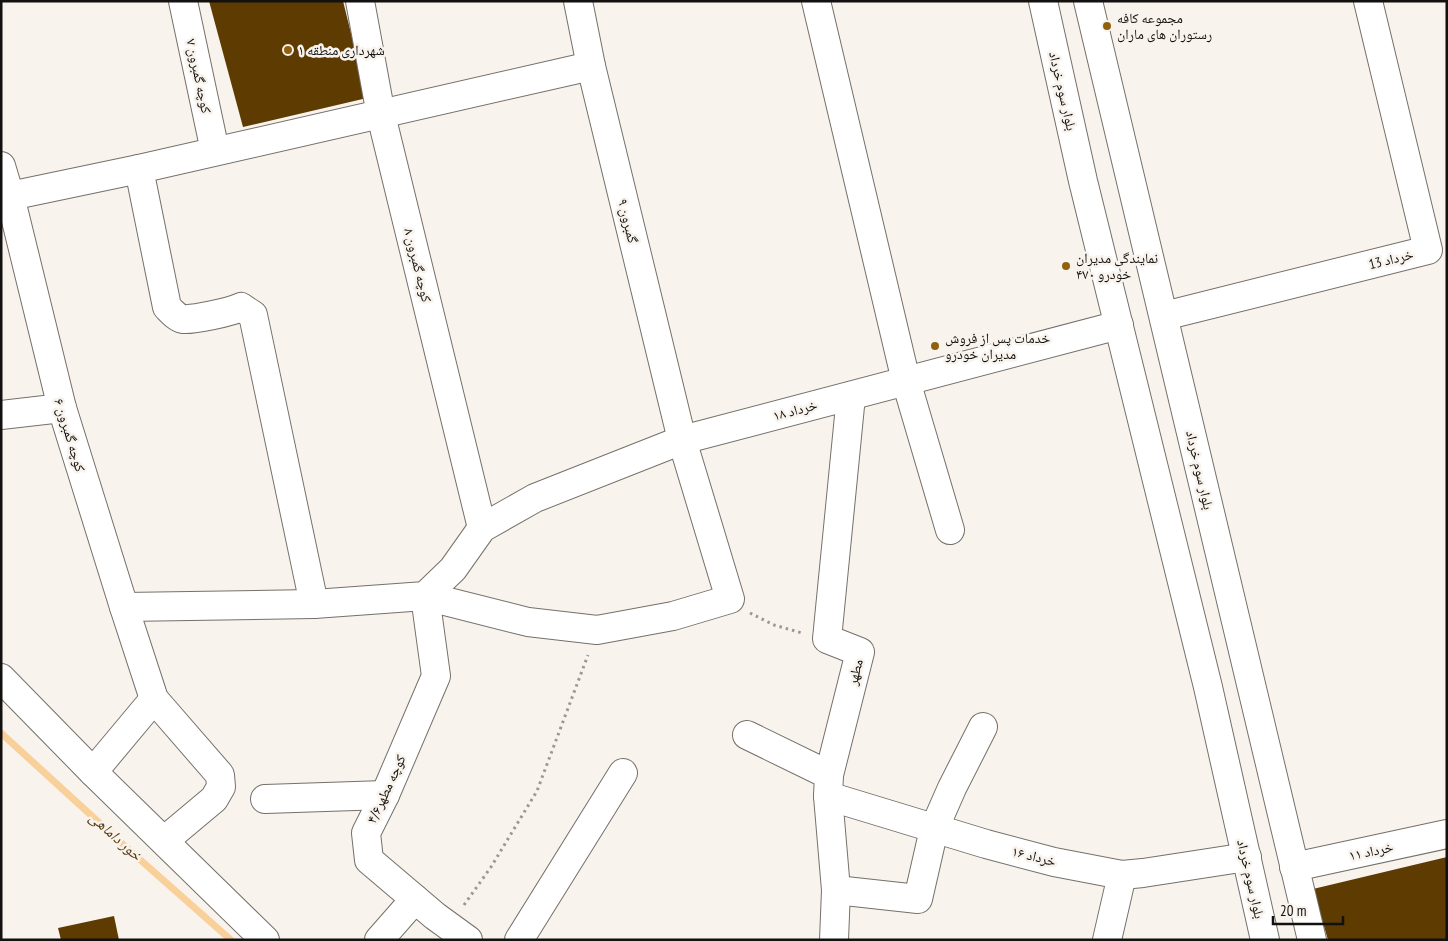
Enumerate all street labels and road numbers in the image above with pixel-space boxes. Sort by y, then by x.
street label: کوچه گمبرون ۷ [182,37,216,115]
street label: بلوار سوم خرداد [1044,50,1081,133]
street label: گمبرون ۹ [614,197,642,245]
street label: کوچه گمبرون ۸ [400,226,436,304]
street label: خرداد 13 [1367,245,1415,273]
street label: خرداد ۱۸ [771,395,819,425]
street label: کوچه گمبرون ۶ [50,396,90,474]
street label: بلوار سوم خرداد [1181,429,1218,512]
street label: مطهر [843,657,867,688]
street label: کوچه مطهر۴/۶ [362,752,410,826]
street label: خرداد ۱۱ [1347,837,1395,864]
street label: بلوار سوم خرداد [1232,838,1269,921]
street label: خرداد ۱۶ [1010,842,1058,870]

